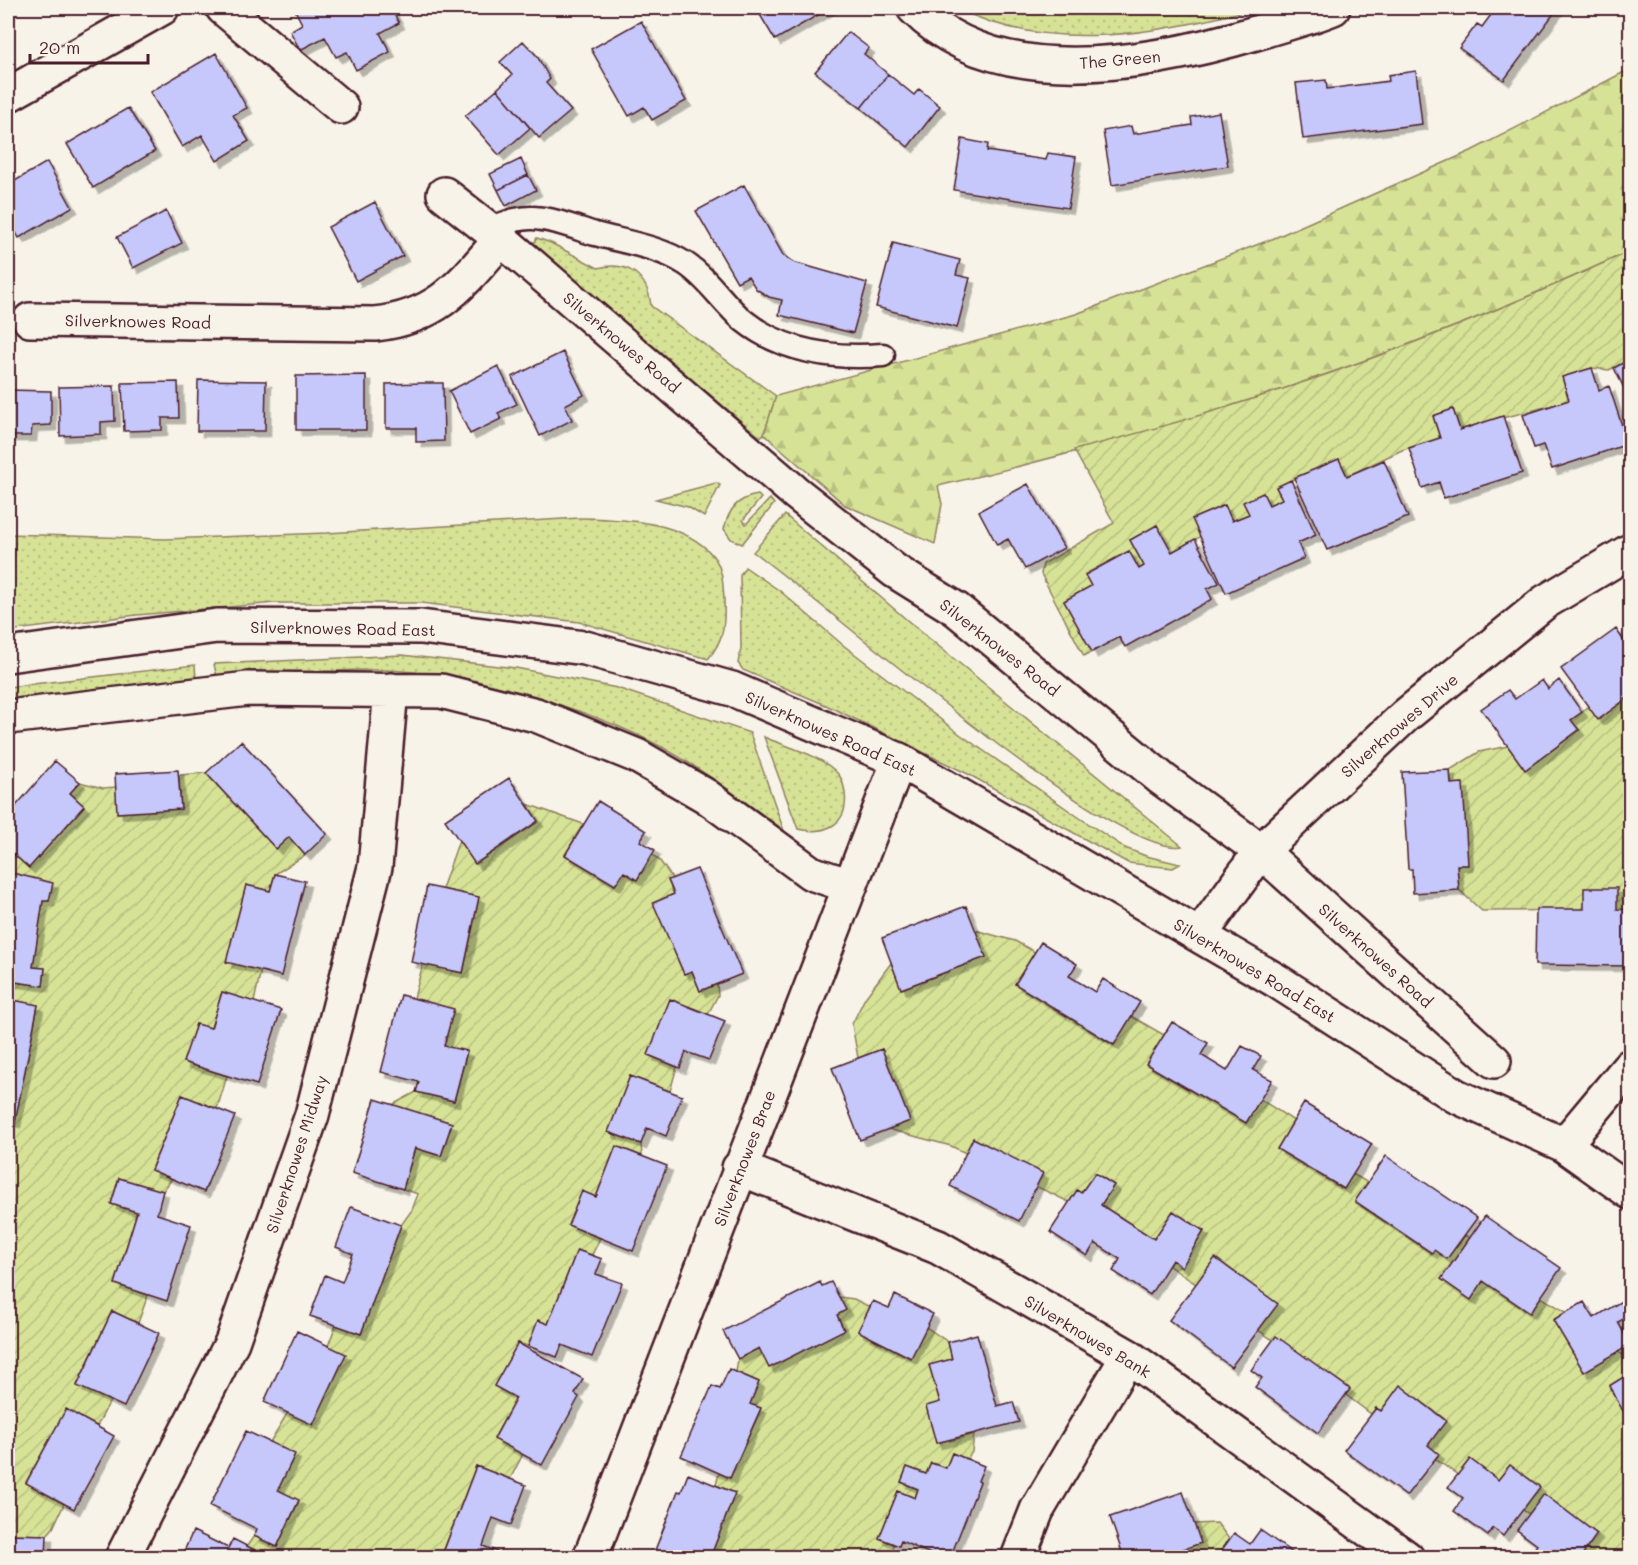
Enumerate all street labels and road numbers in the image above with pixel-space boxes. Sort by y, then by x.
street label: The Green [1078,45,1162,73]
street label: Silverknowes Road [559,287,685,397]
street label: Silverknowes Road [65,309,211,333]
street label: Silverknowes Road [936,594,1064,700]
street label: Silverknowes Road East [250,616,436,640]
street label: Silverknowes Drive [1336,668,1462,782]
street label: Silverknowes Road East [742,686,920,780]
street label: Silverknowes Road [1315,898,1437,1012]
street label: Silverknowes Road East [1170,913,1340,1027]
street label: Silverknowes Midway [261,1072,331,1236]
street label: Silverknowes Brae [708,1087,780,1229]
street label: Silverknowes Bank [1021,1290,1155,1382]

